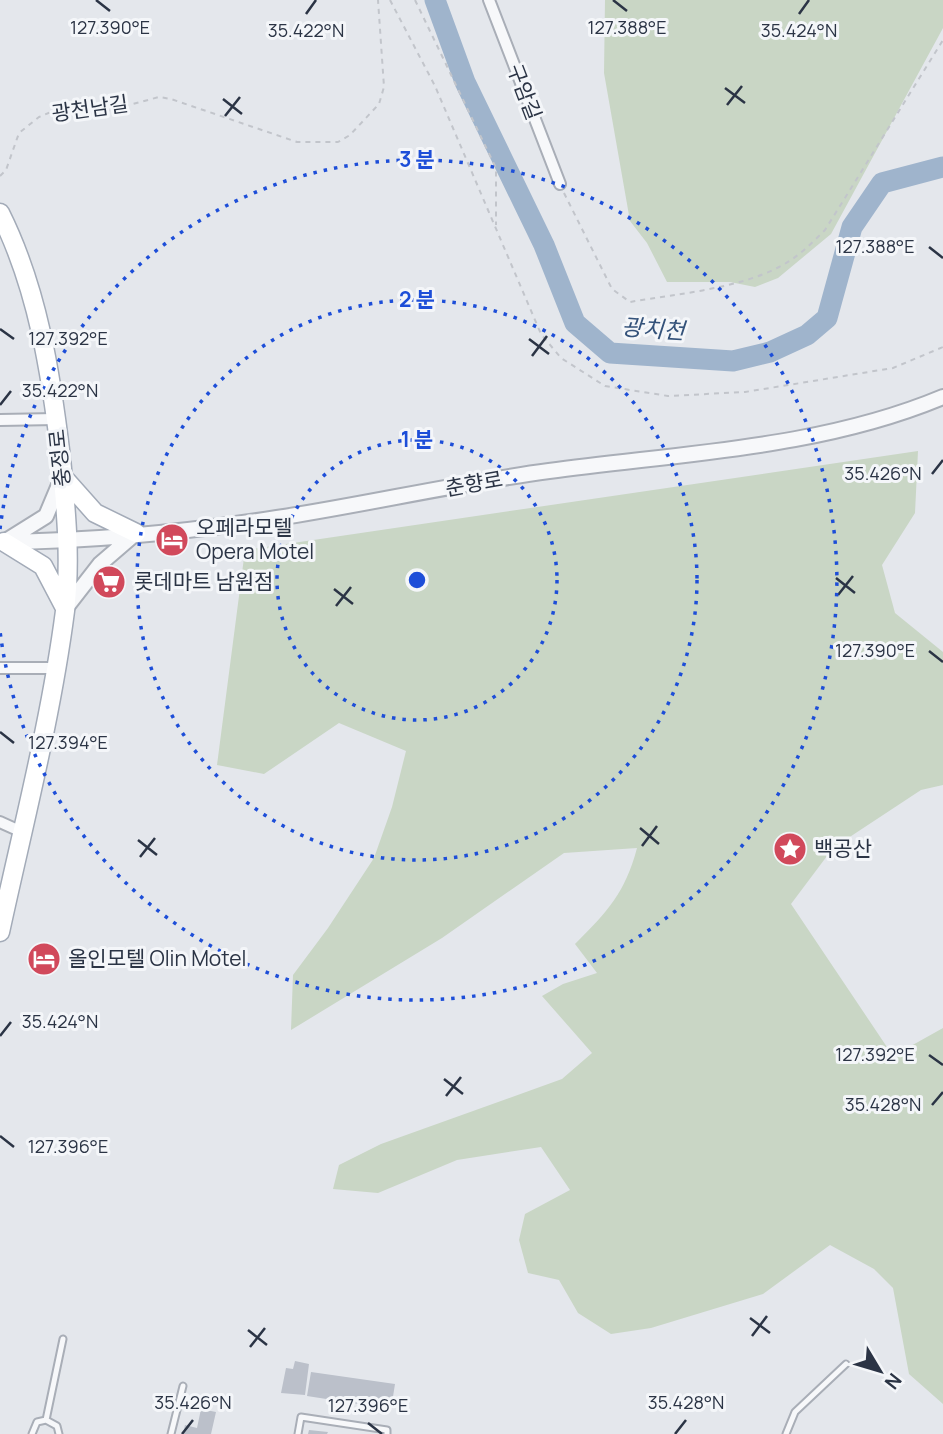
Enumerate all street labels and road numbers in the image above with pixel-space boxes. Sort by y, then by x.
street label: 구암길 [501,60,548,124]
street label: 광천남길 [50,89,130,127]
street label: 충정로 [42,428,76,488]
street label: 춘향로 [443,464,505,502]

